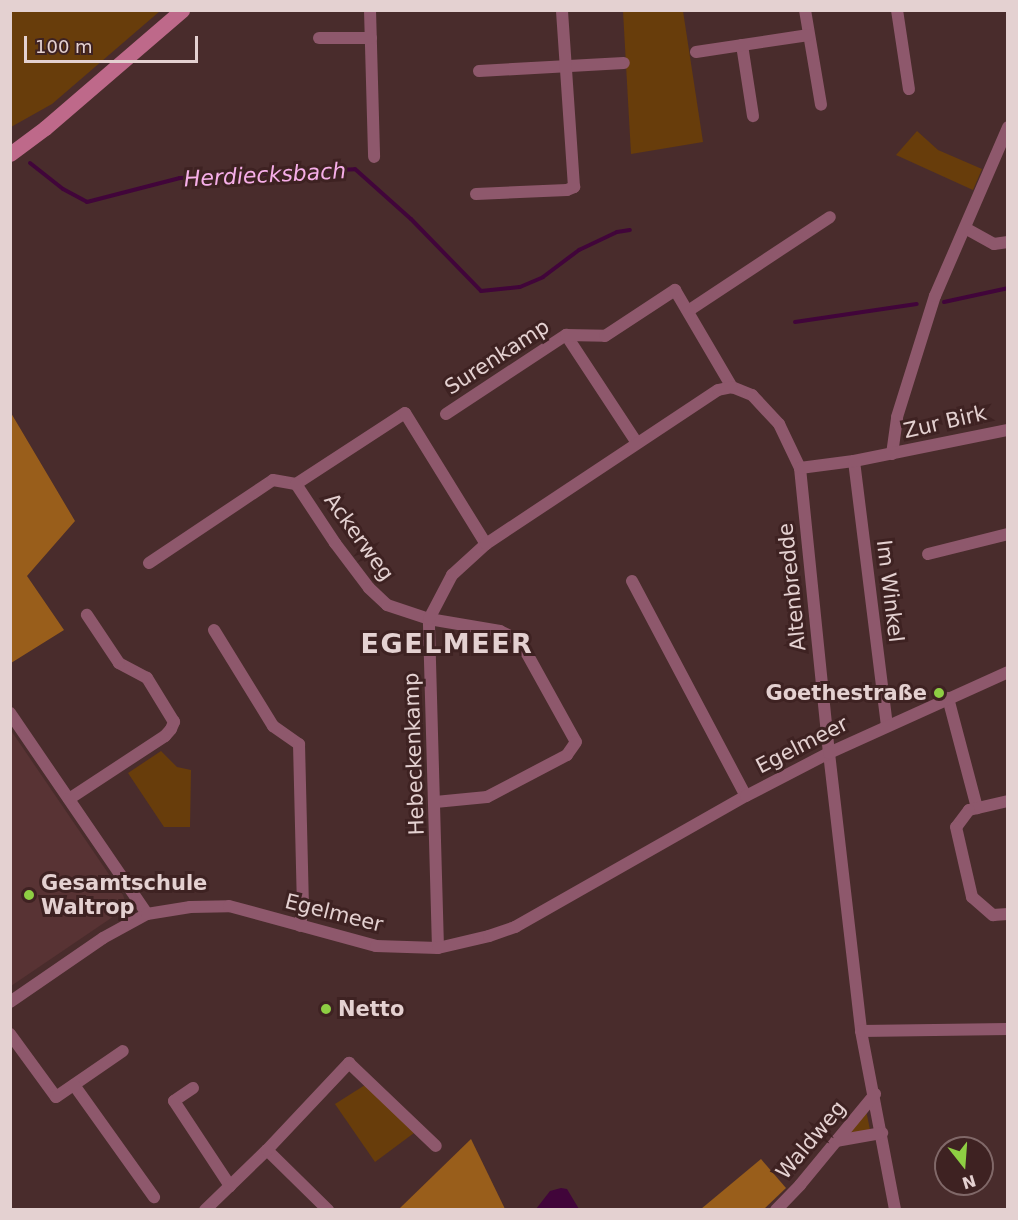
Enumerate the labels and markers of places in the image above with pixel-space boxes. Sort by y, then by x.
place label: Goethestraße [765,680,927,706]
marker: Goethestraße [932,686,946,700]
place label: Gesamtschule Waltrop [41,870,207,920]
marker: Gesamtschule Waltrop [22,888,36,902]
place label: Netto [338,996,404,1022]
marker: Netto [319,1002,333,1016]

